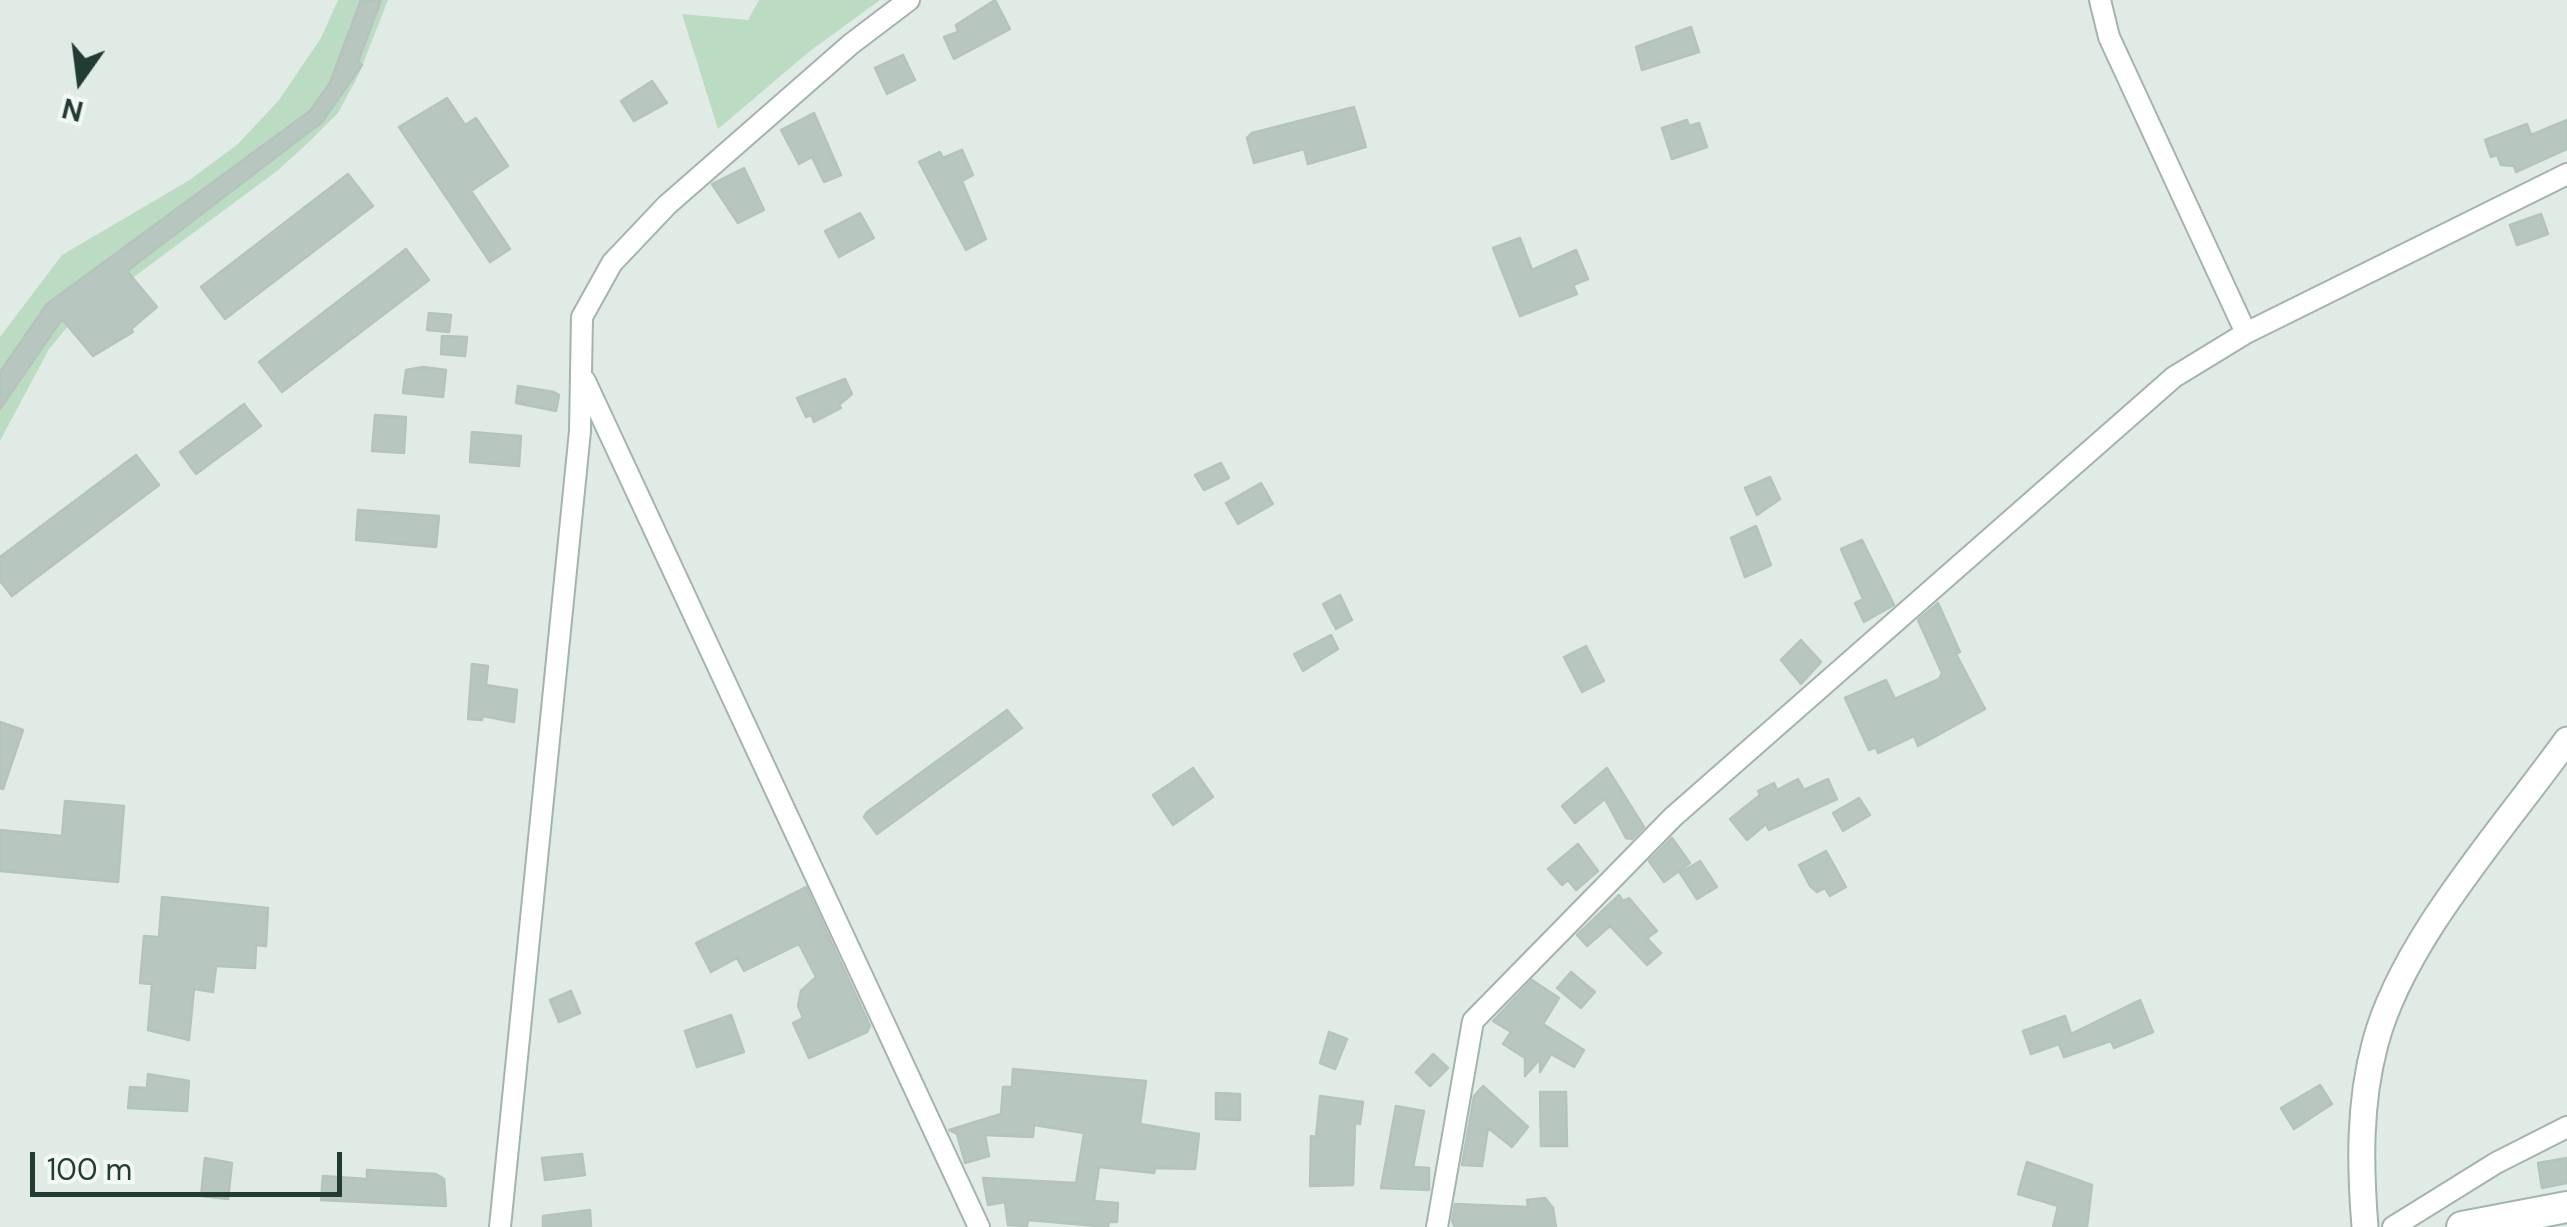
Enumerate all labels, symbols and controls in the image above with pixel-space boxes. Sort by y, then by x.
north arrow [30,30,130,130]
text: N [58,89,87,130]
scale bar [35,1132,348,1194]
text: 100 m [47,1150,132,1189]

